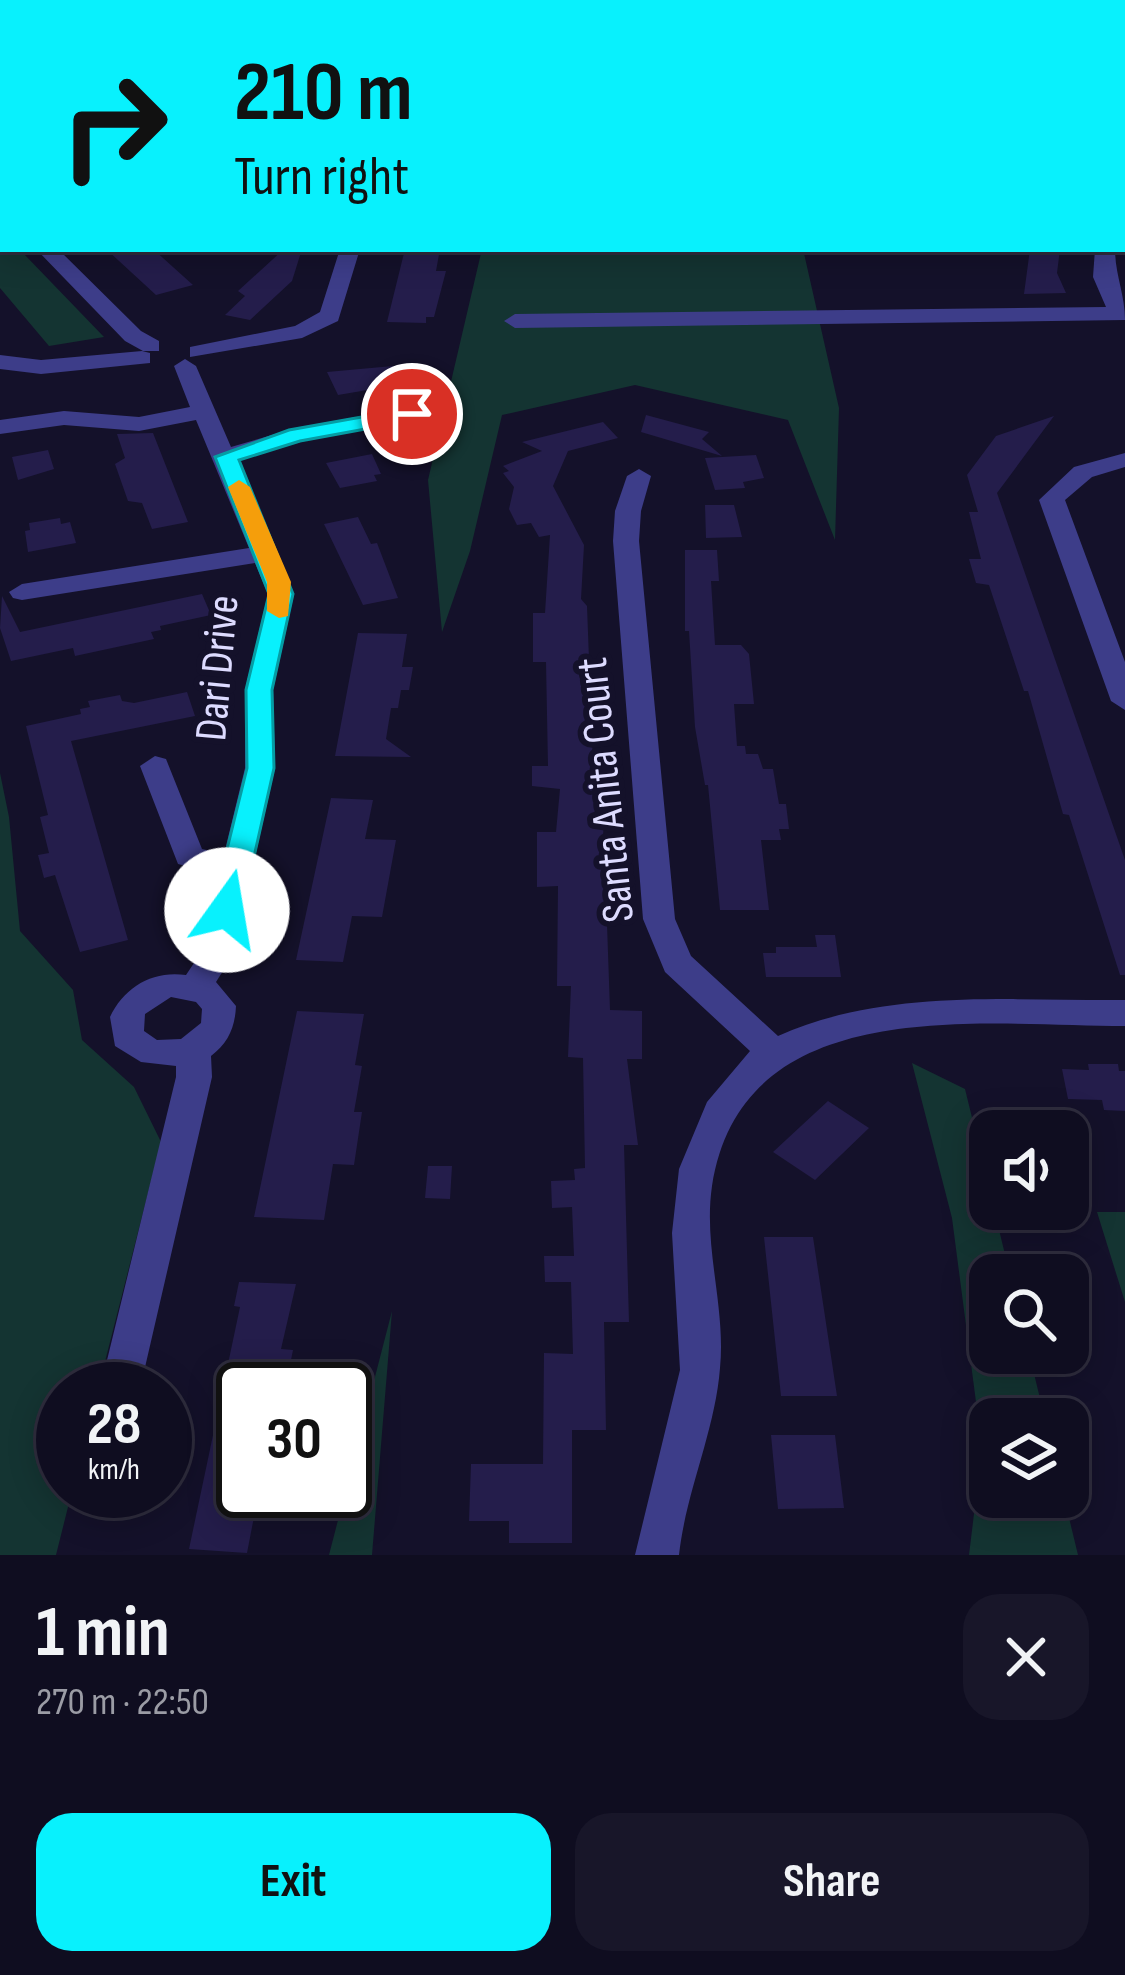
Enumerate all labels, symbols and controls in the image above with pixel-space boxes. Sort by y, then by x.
text: 210 m [234,43,413,144]
icon: right [36,48,192,204]
text: Turn right [234,145,409,210]
pin [361,363,463,465]
icon: arrive [379,381,445,447]
street label: Dari Drive [184,593,252,743]
street label: Santa Anita Court [565,655,647,925]
position arrow [164,847,290,973]
map controls [969,1110,1089,1518]
button: sound [969,1110,1089,1230]
button: search [969,1254,1089,1374]
speed limit sign: 30 [216,1362,372,1518]
text: 28 [87,1389,141,1461]
button: layers [969,1398,1089,1518]
text: km/h [88,1452,140,1488]
text: 1 min [36,1590,170,1677]
button: close [963,1594,1089,1720]
text: 270 m · 22:50 [36,1679,209,1726]
button: Exit [36,1813,551,1951]
button: Share [575,1813,1089,1951]

